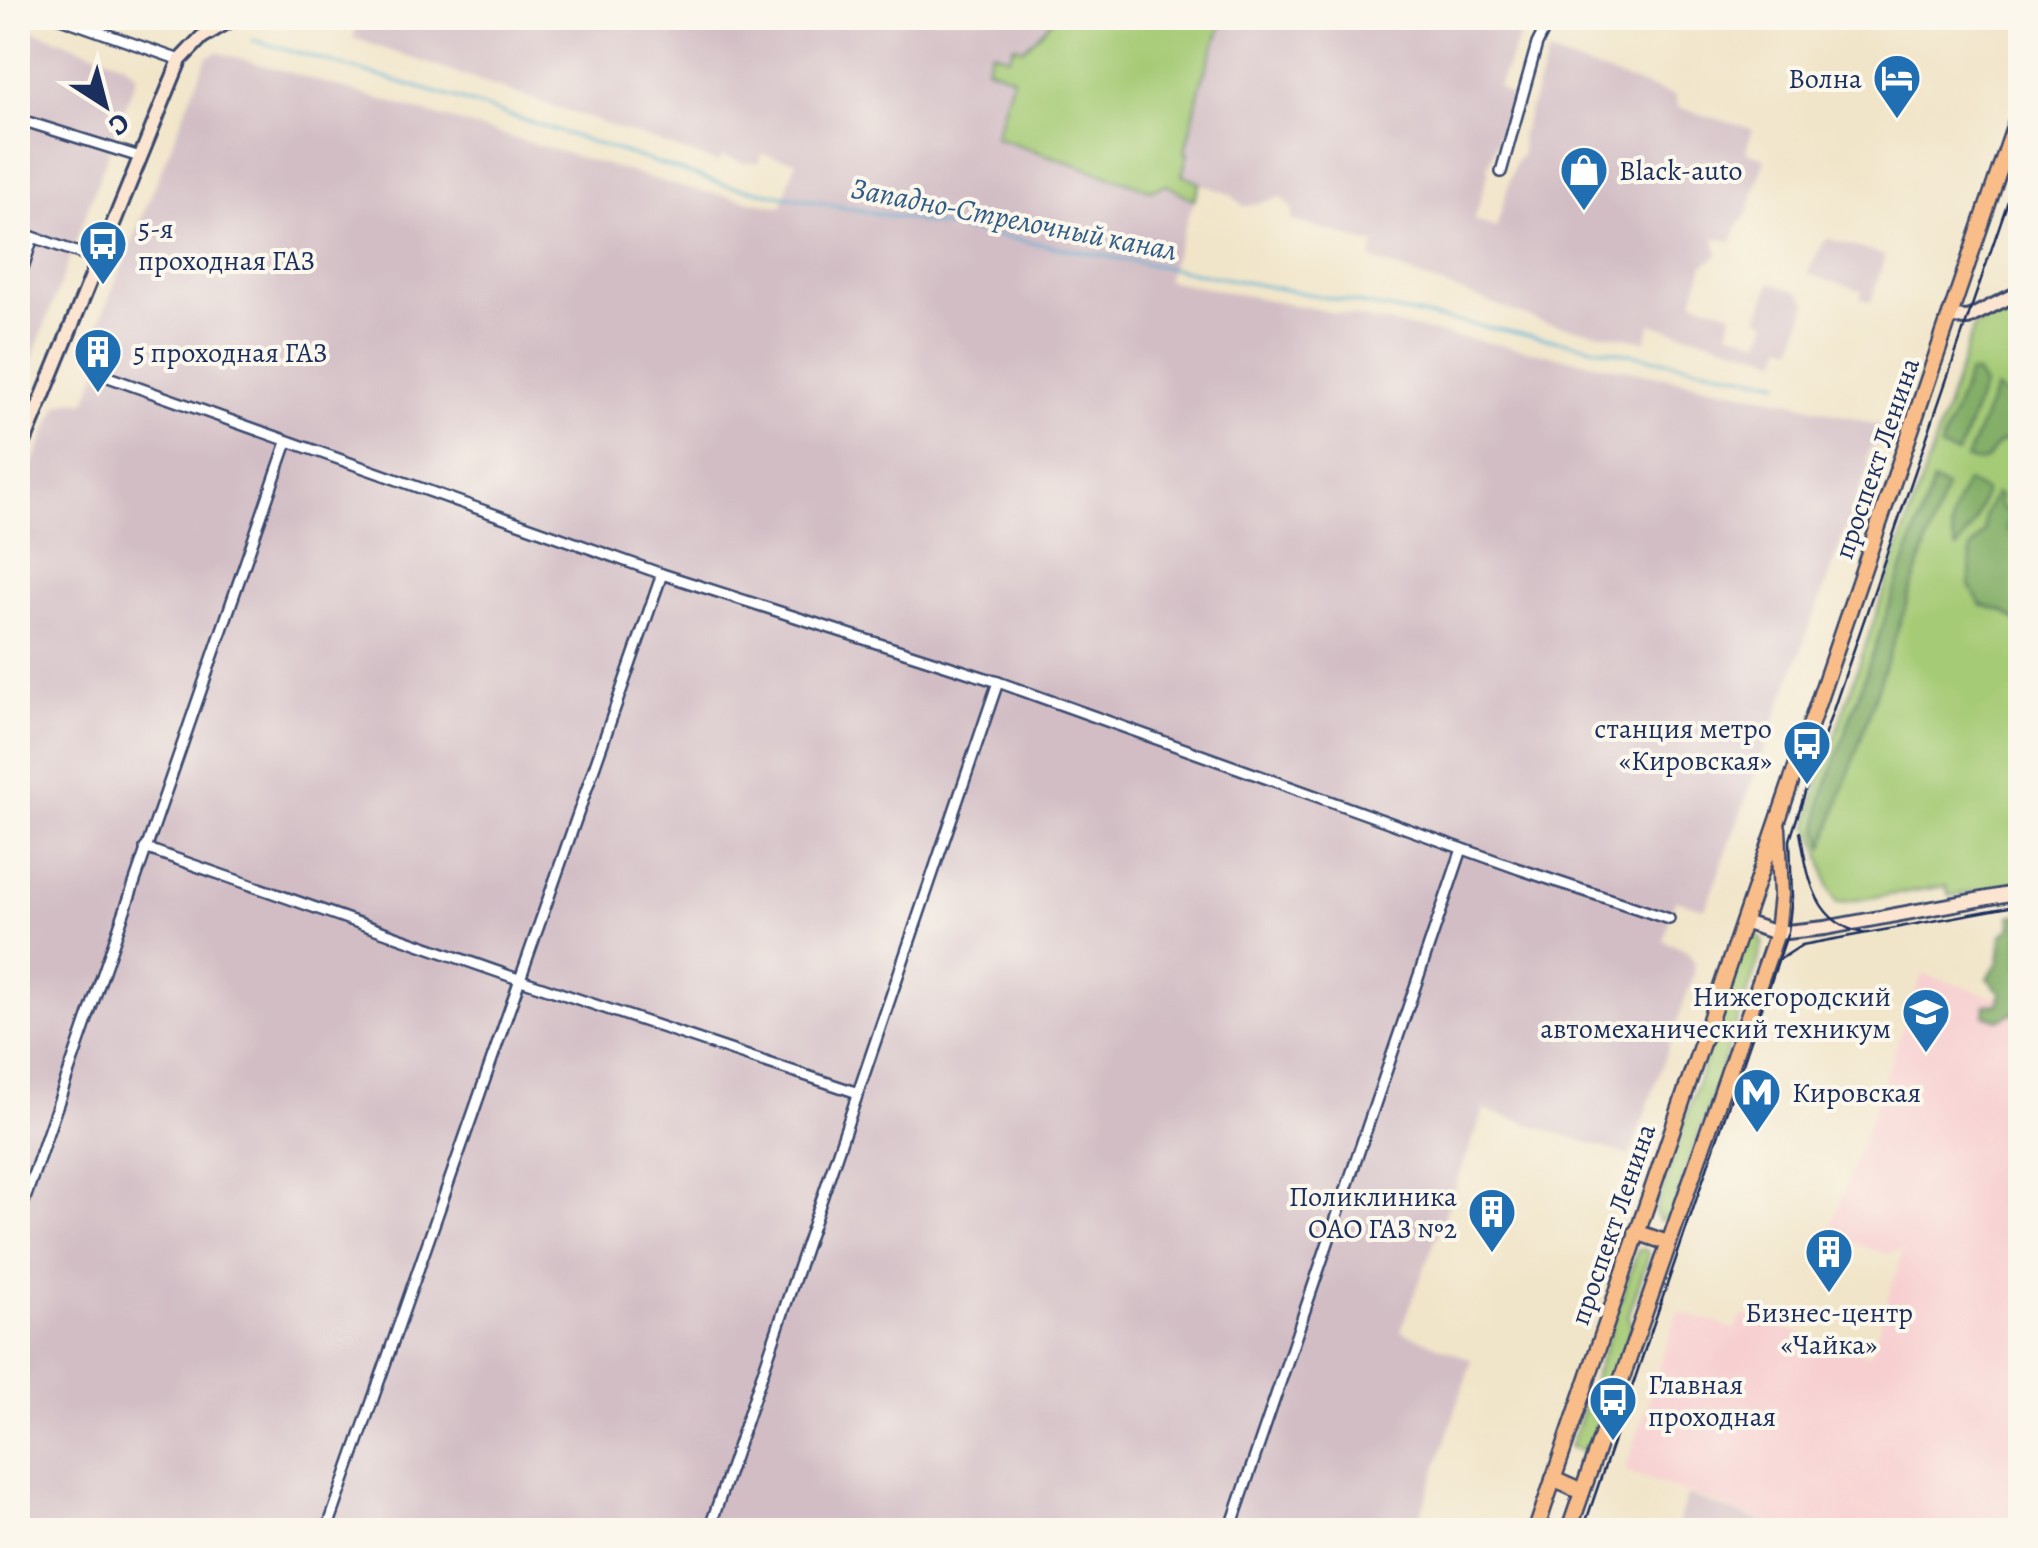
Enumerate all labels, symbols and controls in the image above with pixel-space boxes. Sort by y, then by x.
hotel icon: Волна [1871,52,1923,120]
north arrow [55,55,155,155]
place label: Волна [1788,60,1862,98]
text: С [101,104,137,145]
shop icon: Black-auto [1558,144,1610,212]
place label: Black-auto [1619,152,1743,190]
water label: Западно-Стрелочный канал [848,168,1181,270]
place label: 5-я проходная ГАЗ [138,210,315,280]
bus stop icon: 5-я проходная ГАЗ [77,218,129,286]
building icon: 5 проходная ГАЗ [72,326,124,394]
place label: 5 проходная ГАЗ [133,334,328,372]
street label: проспект Ленина [1825,353,1929,564]
place label: станция метро «Кировская» [1594,710,1772,780]
bus stop icon: станция метро «Кировская» [1781,718,1833,786]
place label: Нижегородский автомеханический техникум [1540,978,1891,1048]
school or university icon: Нижегородский автомеханический техникум [1900,986,1952,1054]
metro station icon: Кировская [1731,1066,1783,1134]
place label: Кировская [1792,1074,1921,1112]
street label: проспект Ленина [1561,1119,1665,1330]
place label: Поликлиника ОАО ГАЗ №2 [1289,1178,1457,1248]
building icon: Поликлиника ОАО ГАЗ №2 [1466,1186,1518,1254]
building icon: Бизнес-центр «Чайка» [1803,1226,1855,1294]
place label: Бизнес-центр «Чайка» [1745,1294,1913,1364]
place label: Главная проходная [1648,1366,1776,1436]
bus stop icon: Главная проходная [1587,1374,1639,1442]

